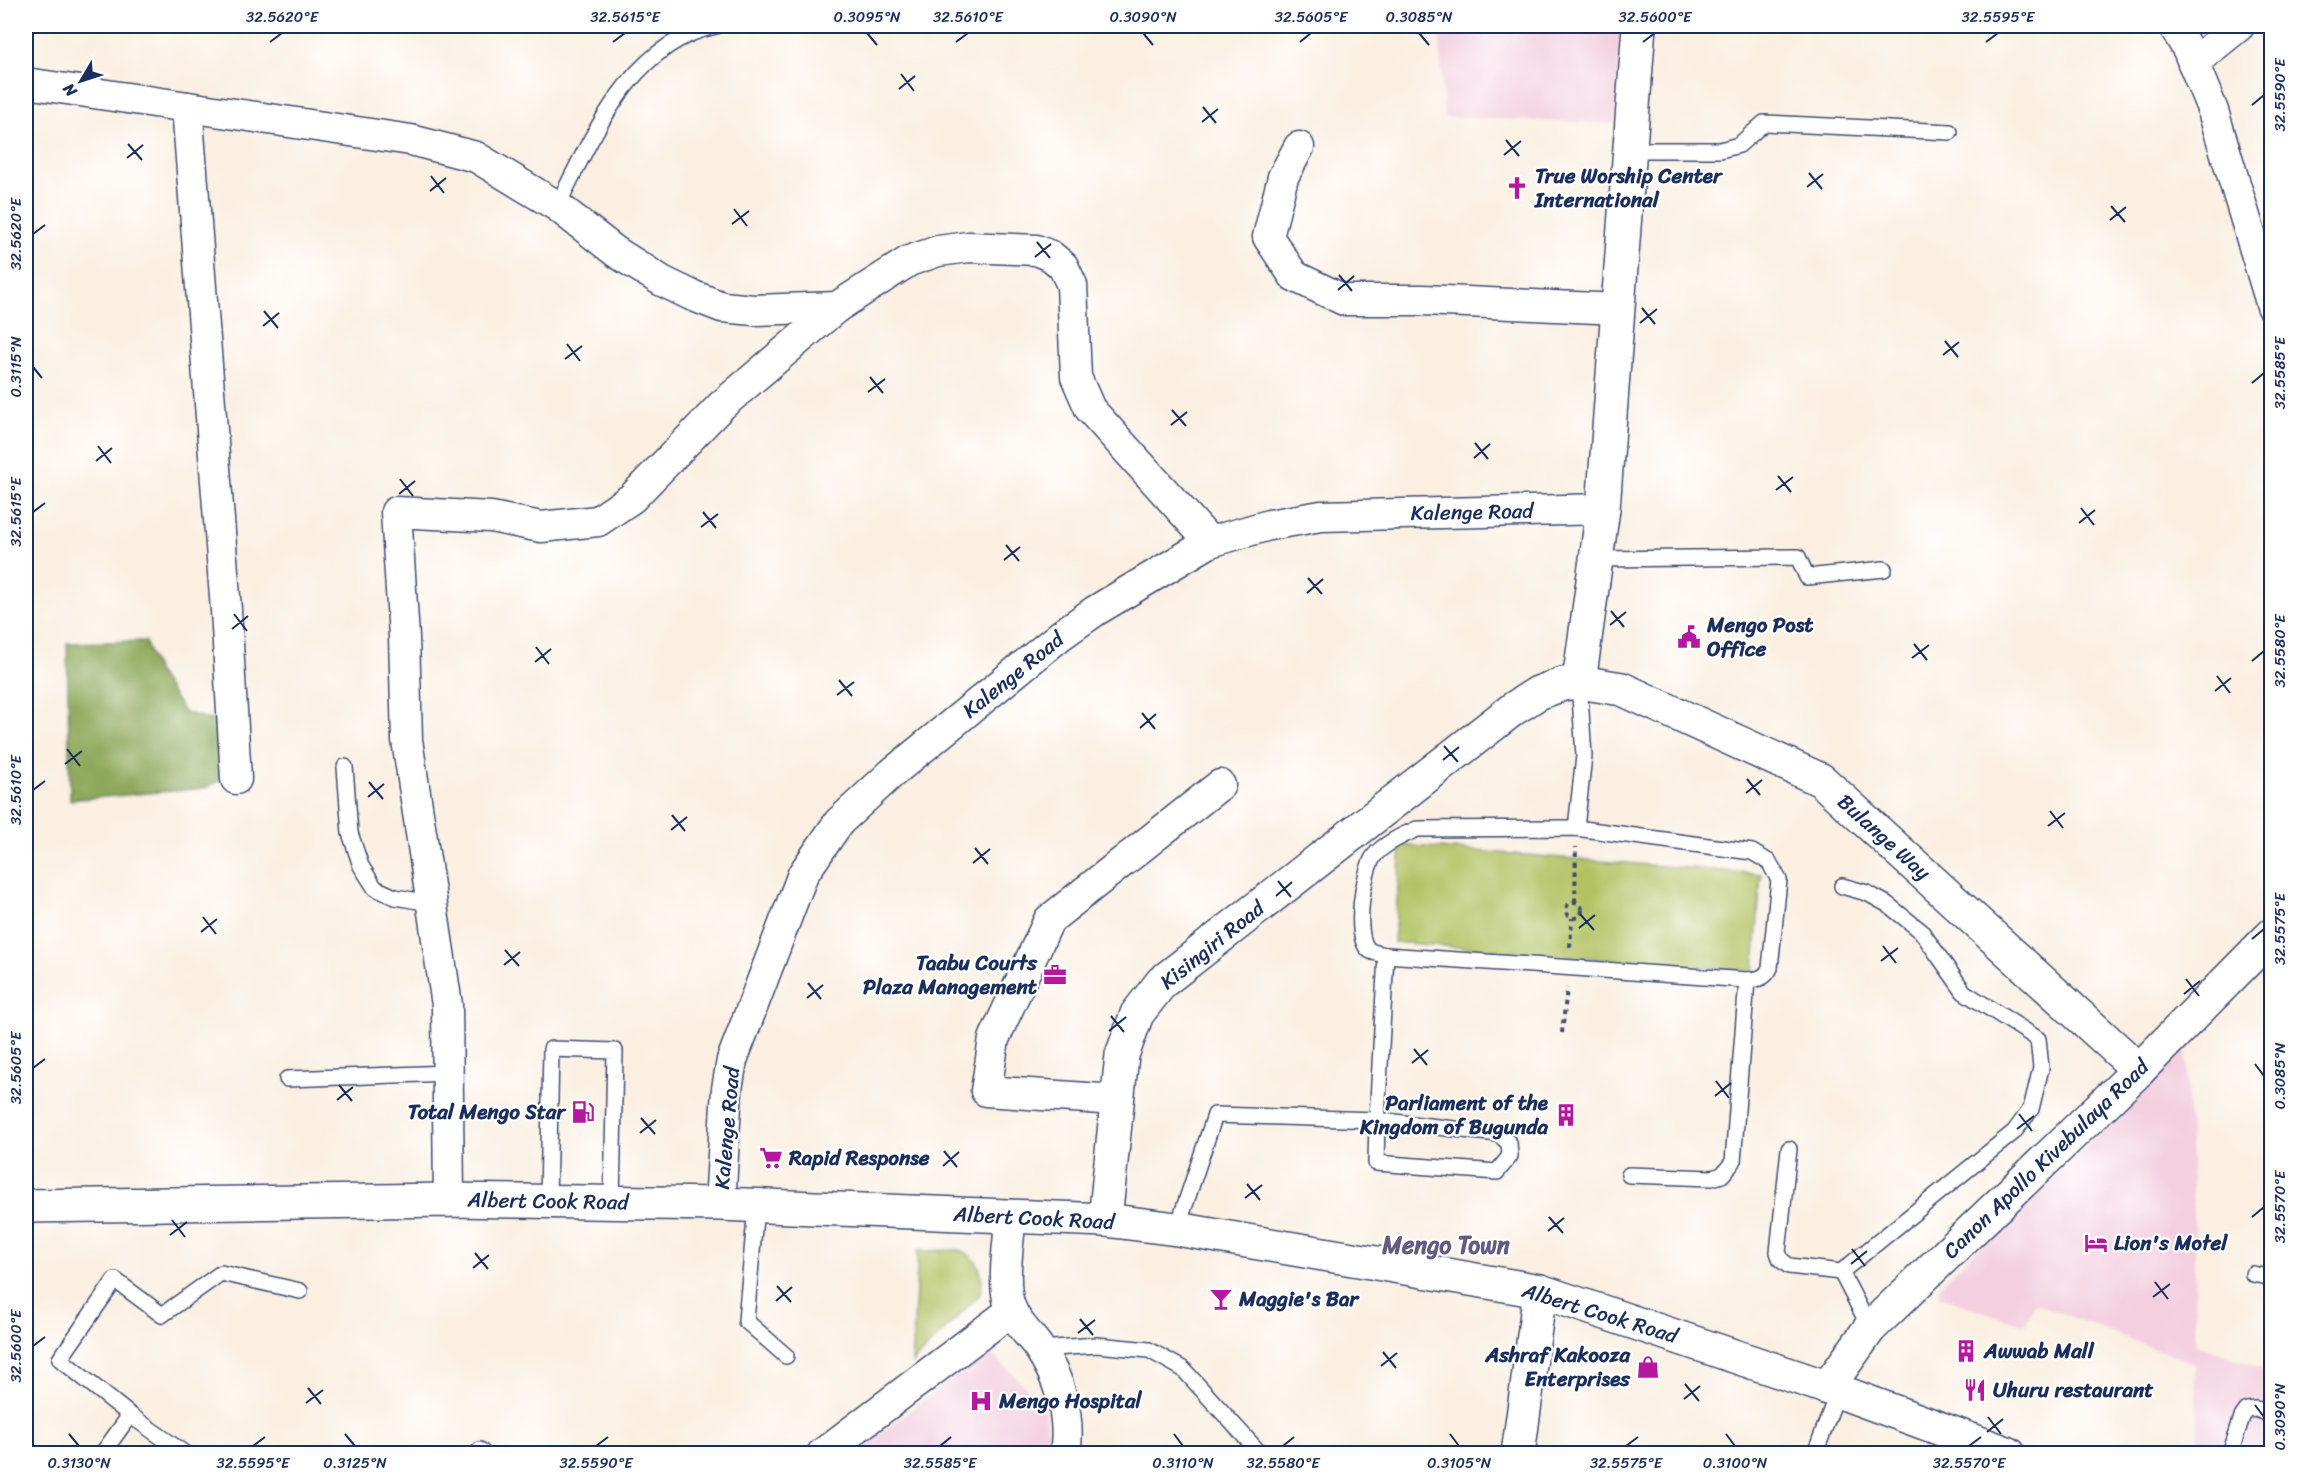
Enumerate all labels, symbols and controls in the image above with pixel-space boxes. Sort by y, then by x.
text: 32.5620°E [246,4,320,30]
text: 32.5615°E [590,4,661,30]
text: 0.3095°N [834,4,901,30]
text: 32.5610°E [933,4,1005,30]
text: 0.3090°N [1109,4,1177,30]
text: 32.5605°E [1275,4,1349,30]
text: 0.3085°N [1386,4,1453,30]
text: 32.5600°E [1619,4,1693,30]
text: 32.5595°E [1962,4,2036,30]
north arrow [51,51,111,111]
text: 32.5590°E [2267,57,2293,132]
text: N [54,76,85,104]
place label: True Worship Center International [1534,157,1724,219]
church icon: True Worship Center International [1504,175,1530,201]
text: 32.5620°E [3,196,29,270]
text: 32.5585°E [2267,335,2293,409]
text: 0.3115°N [3,336,29,398]
text: 32.5615°E [3,476,29,547]
street label: Kalenge Road [1410,492,1536,532]
place label: Mengo Post Office [1706,606,1814,668]
text: 32.5580°E [2267,613,2293,688]
street label: Kalenge Road [953,620,1074,728]
public building icon: Mengo Post Office [1676,624,1702,650]
text: 32.5610°E [3,753,29,825]
street label: Bulange Way [1828,784,1940,890]
street label: Kisingiri Road [1151,889,1275,1000]
text: 32.5575°E [2267,891,2293,965]
place label: Taabu Courts Plaza Management [863,944,1038,1006]
office icon: Taabu Courts Plaza Management [1042,962,1068,988]
text: 32.5605°E [3,1030,29,1104]
text: 0.3085°N [2267,1042,2293,1109]
street label: Canon Apollo Kivebulaya Road [1934,1048,2160,1268]
street label: Kalenge Road [703,1063,751,1191]
place label: Parliament of the Kingdom of Bugunda [1359,1084,1549,1146]
place label: Total Mengo Star [408,1093,566,1131]
fuel station icon: Total Mengo Star [570,1099,596,1125]
building icon: Parliament of the Kingdom of Bugunda [1553,1102,1579,1128]
place label: Rapid Response [788,1139,930,1177]
supermarket icon: Rapid Response [758,1145,784,1171]
text: 32.5570°E [2267,1169,2293,1243]
street label: Albert Cook Road [466,1181,631,1221]
street label: Albert Cook Road [952,1195,1117,1241]
district label: Mengo Town [1381,1224,1510,1266]
place label: Lion's Motel [2114,1224,2228,1262]
hotel icon: Lion's Motel [2083,1230,2109,1256]
street label: Albert Cook Road [1517,1271,1684,1355]
place label: Maggie's Bar [1238,1280,1361,1318]
bar icon: Maggie's Bar [1208,1286,1234,1312]
text: 32.5600°E [3,1308,29,1382]
place label: Awwab Mall [1983,1332,2095,1370]
place label: Ashraf Kakooza Enterprises [1485,1336,1631,1398]
building icon: Awwab Mall [1953,1338,1979,1364]
shop icon: Ashraf Kakooza Enterprises [1635,1354,1661,1380]
place label: Uhuru restaurant [1993,1371,2154,1409]
restaurant icon: Uhuru restaurant [1962,1377,1988,1403]
place label: Mengo Hospital [998,1382,1142,1420]
text: 0.3090°N [2267,1383,2293,1451]
hospital icon: Mengo Hospital [968,1388,994,1414]
text: 0.3130°N [47,1450,111,1476]
text: 32.5595°E [217,1450,291,1476]
text: 0.3125°N [323,1450,387,1476]
text: 32.5590°E [559,1450,634,1476]
text: 32.5585°E [904,1450,978,1476]
text: 0.3110°N [1152,1450,1214,1476]
text: 32.5580°E [1246,1450,1321,1476]
text: 0.3105°N [1427,1450,1492,1476]
text: 32.5575°E [1590,1450,1664,1476]
text: 0.3100°N [1703,1450,1768,1476]
text: 32.5570°E [1933,1450,2007,1476]

